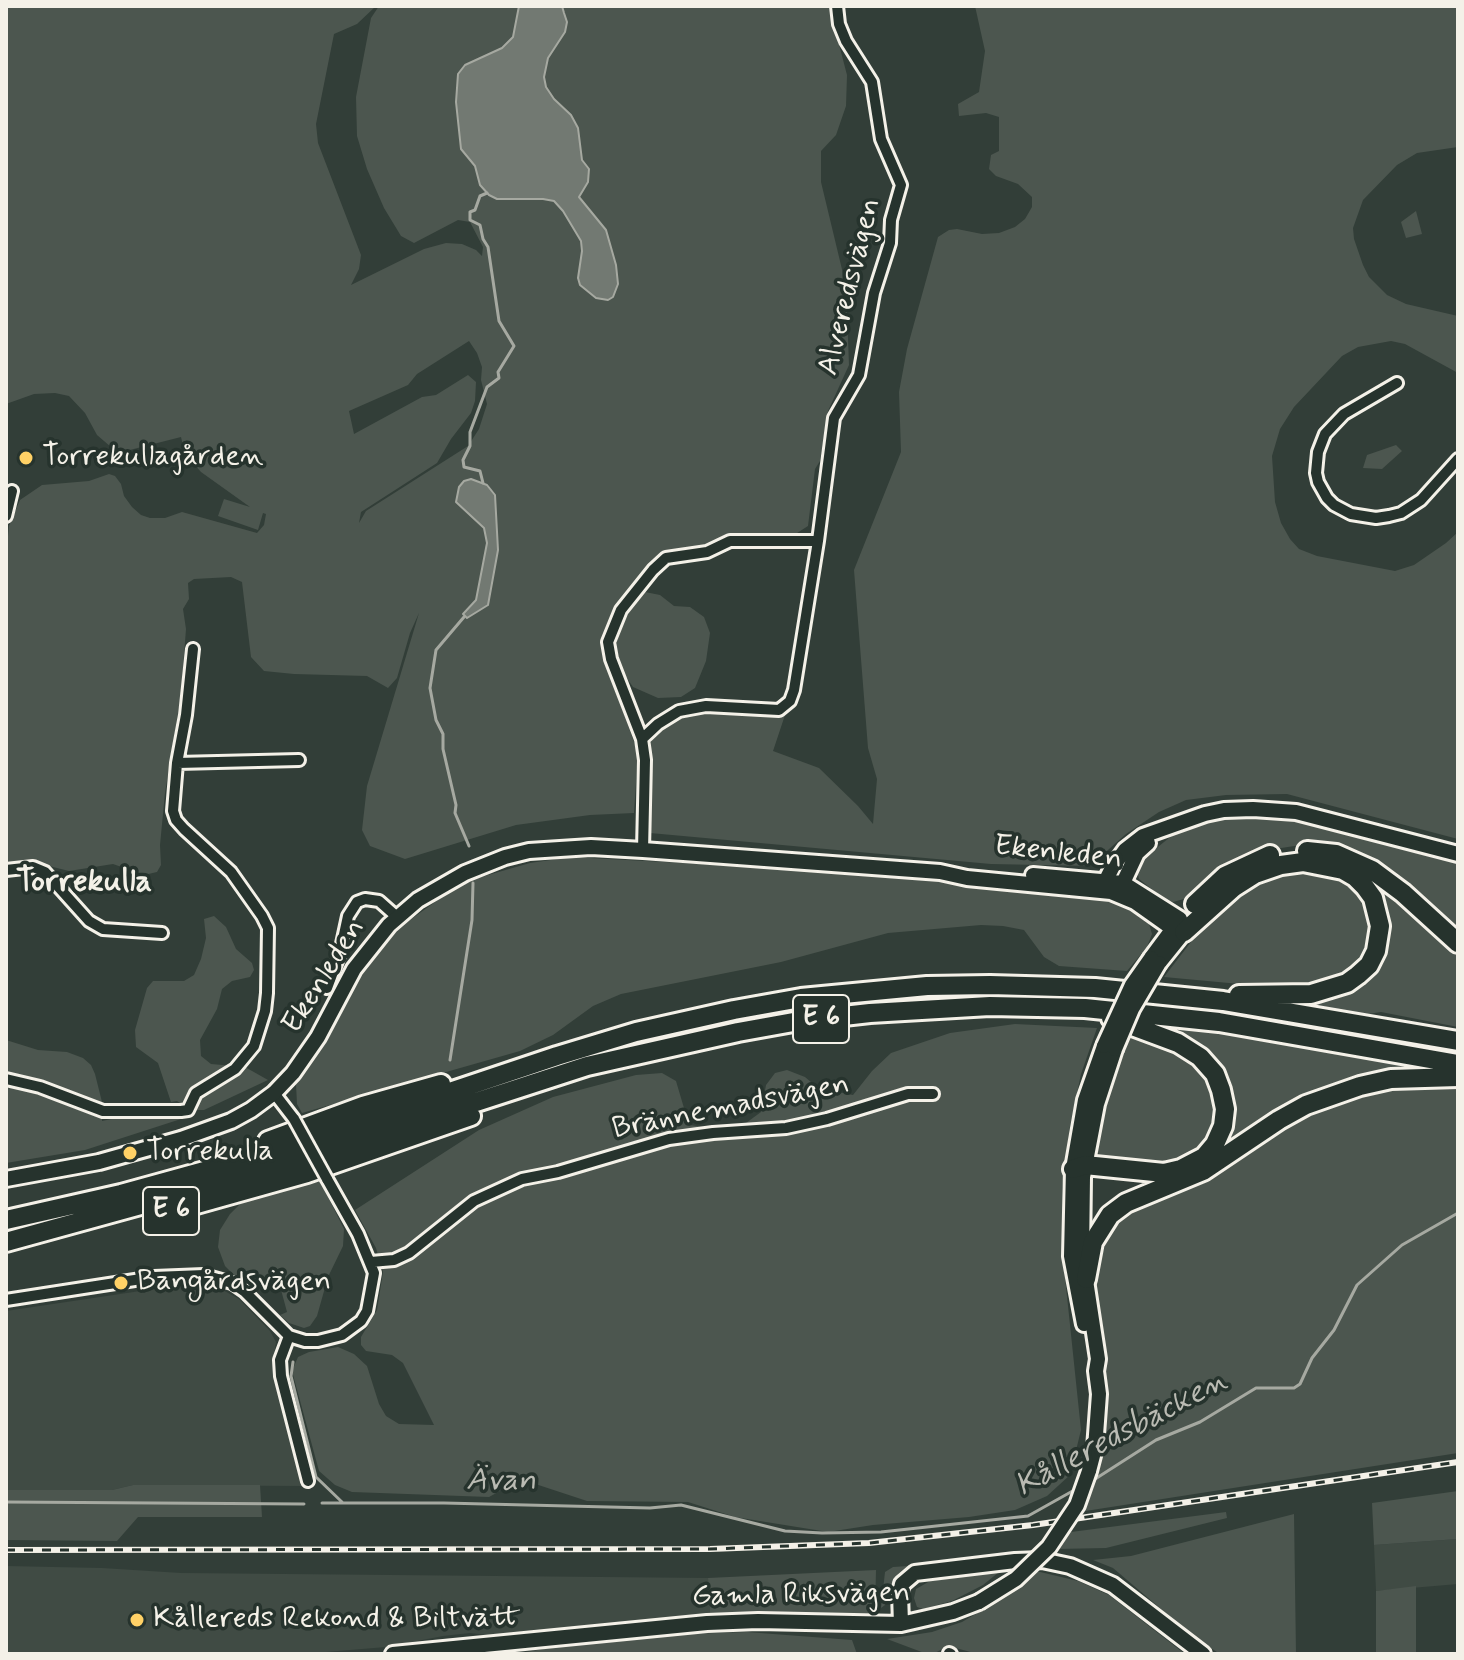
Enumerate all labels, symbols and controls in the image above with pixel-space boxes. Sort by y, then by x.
street label: Alveredsvägen [812,195,890,379]
place label: Torrekullagården [42,440,263,476]
marker: Torrekullagården [17,449,35,467]
street label: Ekenleden [992,829,1124,879]
district label: Torrekulla [16,864,152,902]
street label: Ekenleden [276,913,374,1041]
road number: E 6 [793,995,849,1043]
street label: Brännemadsvägen [609,1067,853,1149]
place label: Torrekulla [146,1135,274,1171]
marker: Torrekulla [121,1144,139,1162]
road number: E 6 [143,1187,199,1235]
place label: Bangårdsvägen [137,1265,331,1301]
marker: Bangårdsvägen [112,1274,130,1292]
water label: Kålleredsbäcken [1010,1363,1234,1507]
water label: Ävan [466,1463,536,1501]
street label: Gamla Riksvägen [692,1576,910,1616]
place label: Kållereds Rekond & Biltvätt [153,1602,520,1638]
marker: Kållereds Rekond & Biltvätt [128,1611,146,1629]

